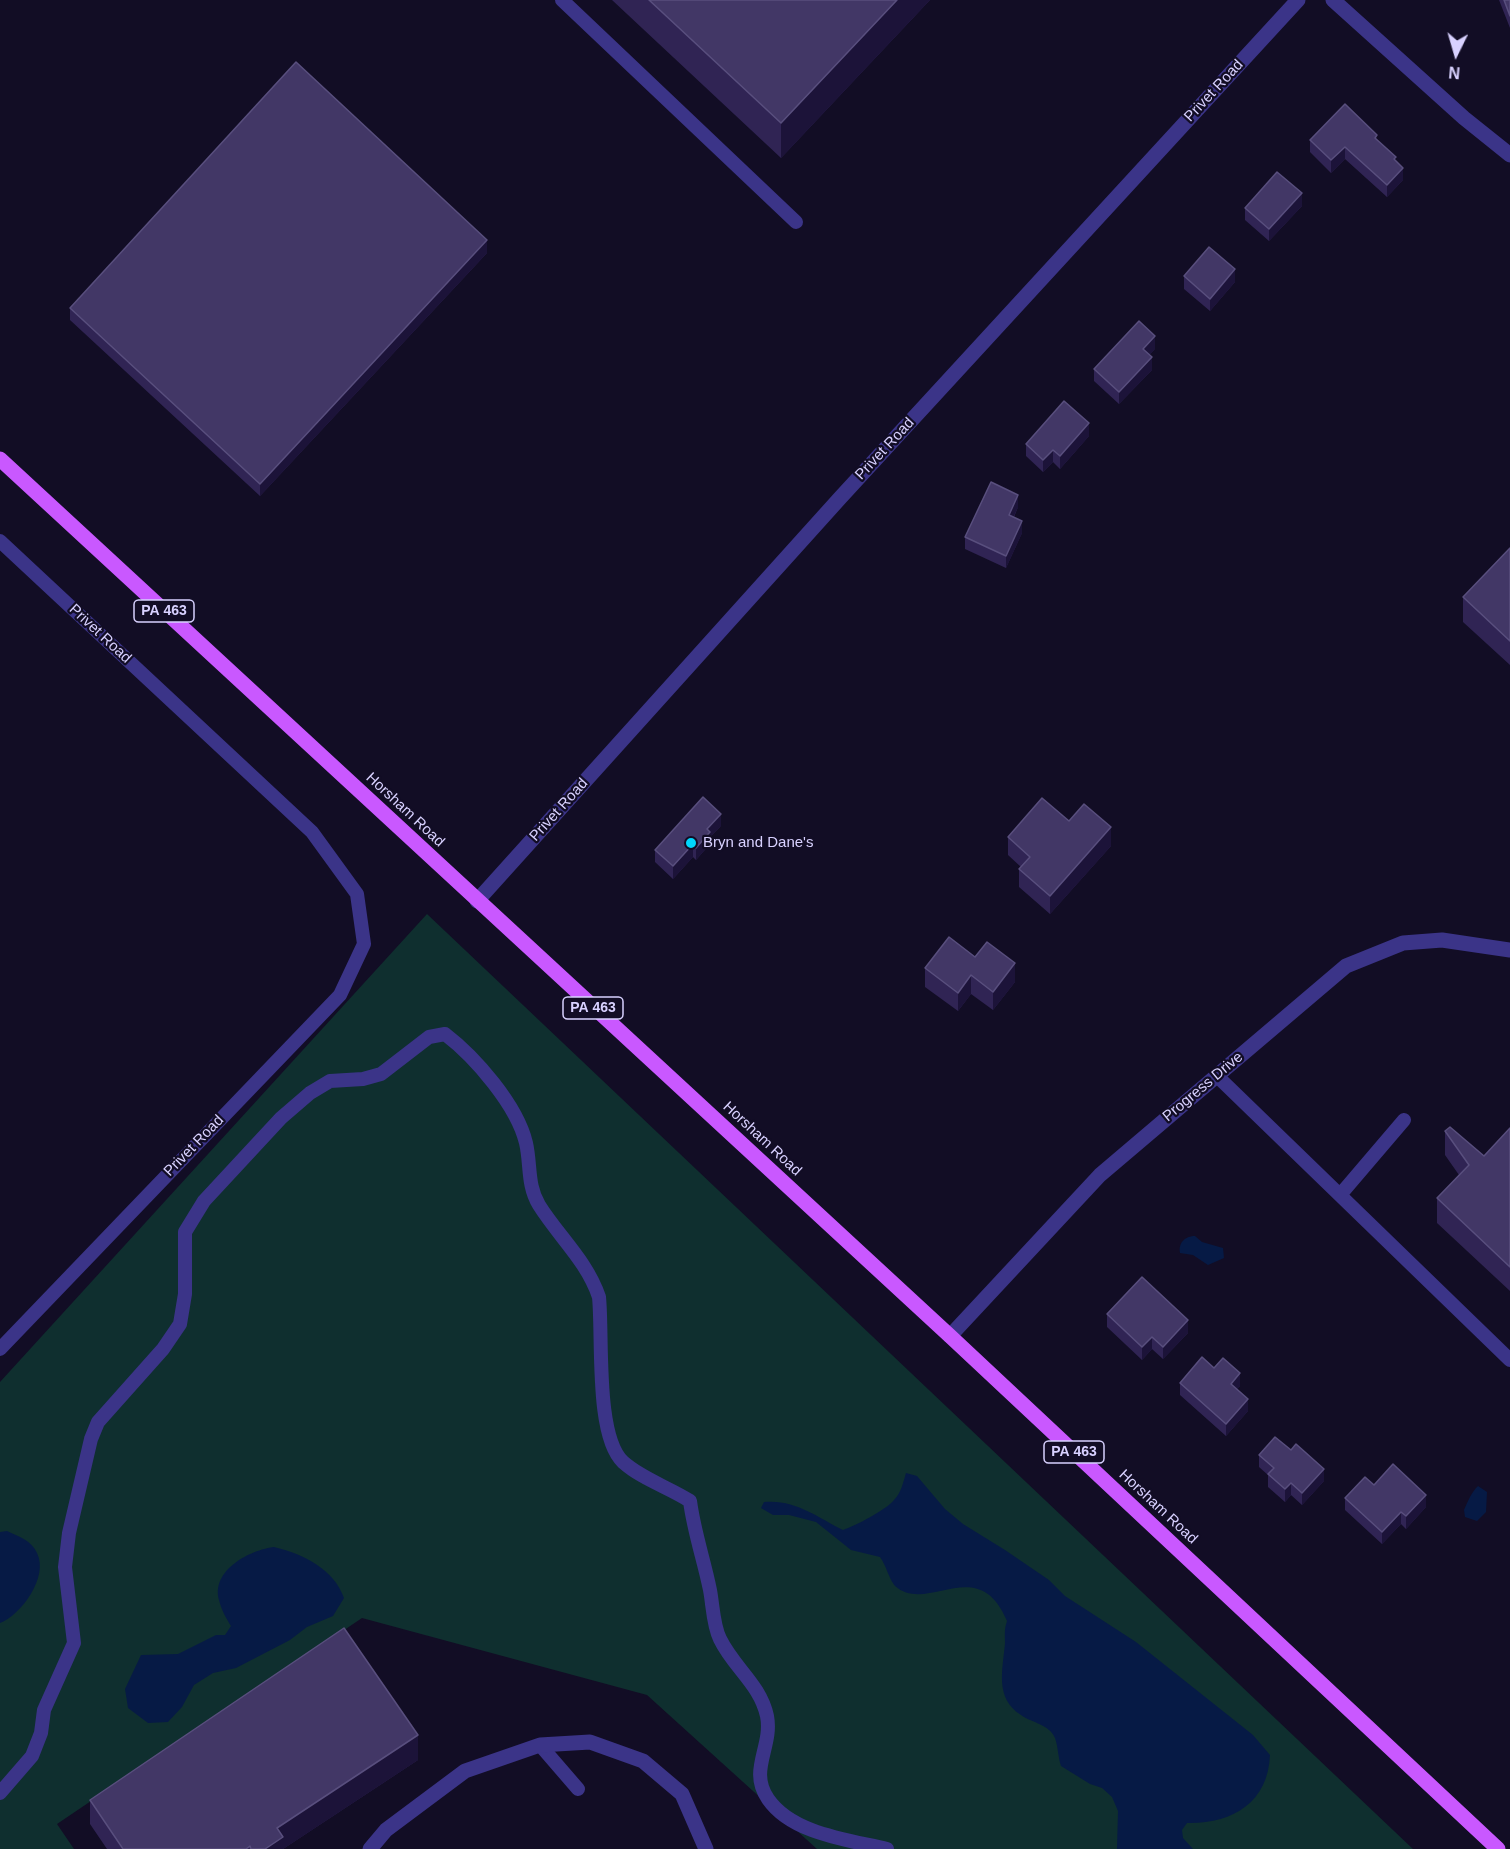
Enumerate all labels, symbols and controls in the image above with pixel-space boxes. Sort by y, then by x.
north arrow [1426,24,1486,84]
street label: Privet Road [1181,56,1247,126]
text: N [1448,63,1461,81]
street label: Privet Road [852,414,918,484]
road number: PA 463 [134,600,194,622]
street label: Privet Road [65,601,135,667]
street label: Horsham Road [362,769,448,851]
street label: Privet Road [526,775,592,845]
place label: Bryn and Dane's [703,834,813,852]
marker: Bryn and Dane's [684,836,698,850]
road number: PA 463 [563,997,623,1019]
street label: Progress Drive [1159,1048,1247,1126]
street label: Horsham Road [719,1098,805,1180]
street label: Privet Road [160,1112,228,1180]
road number: PA 463 [1044,1441,1104,1463]
street label: Horsham Road [1115,1466,1201,1548]

